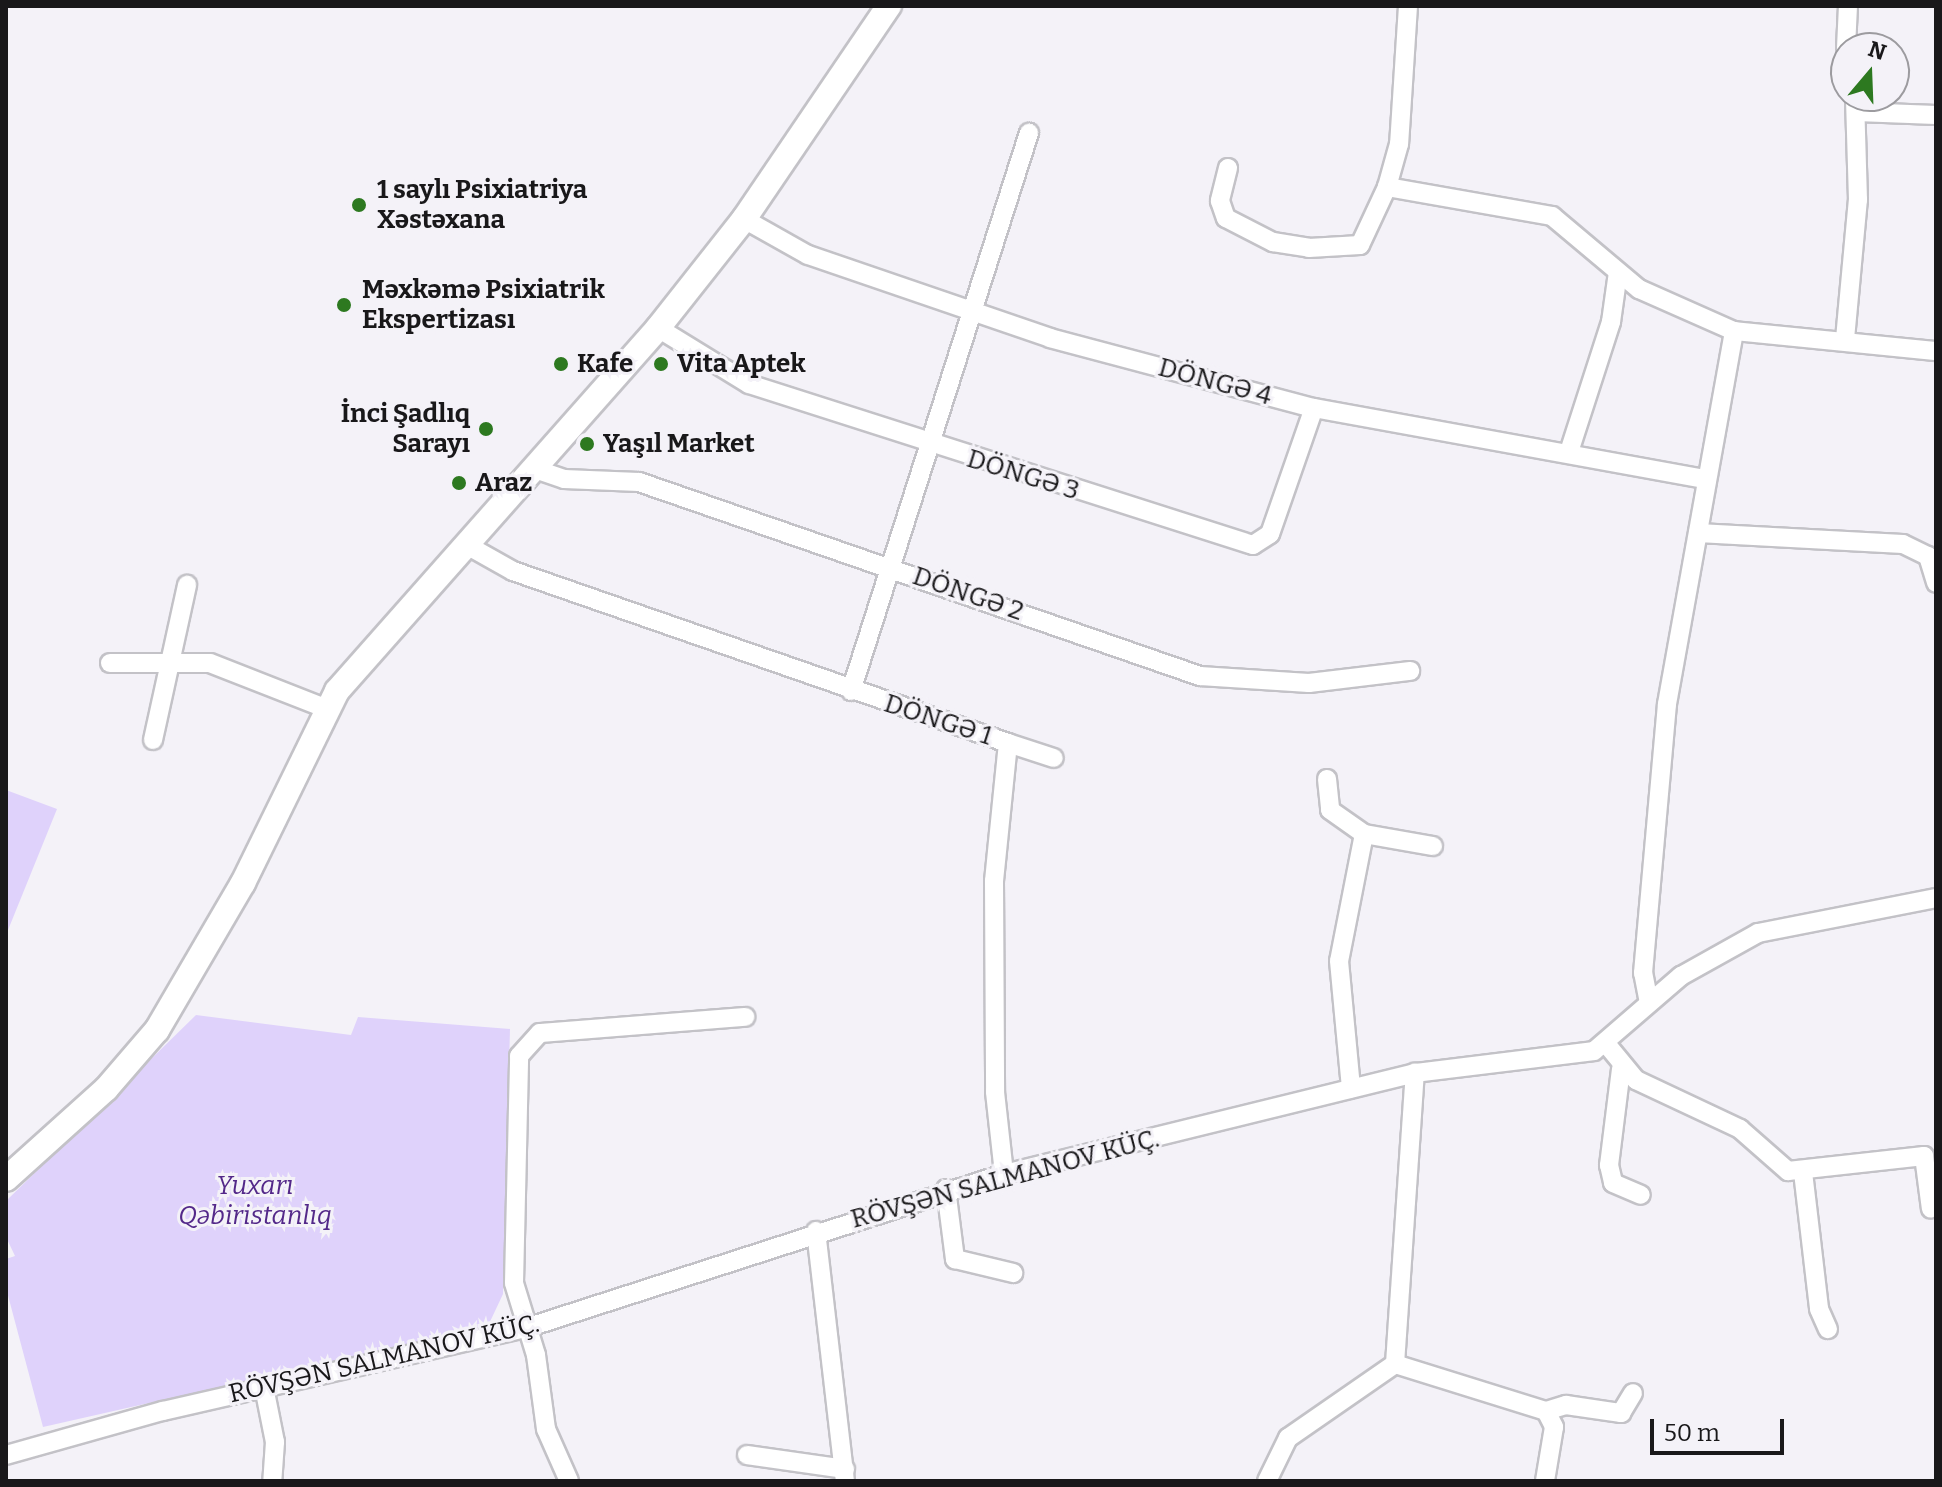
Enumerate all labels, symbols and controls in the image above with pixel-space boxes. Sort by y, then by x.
north arrow [1830,32,1910,112]
text: N [1865,35,1890,66]
place label: 1 saylı Psixiatriya Xəstəxana [377,174,587,236]
marker: 1 saylı Psixiatriya Xəstəxana [348,194,370,216]
place label: Məxkəmə Psixiatrik Ekspertizası [362,274,605,336]
marker: Məxkəmə Psixiatrik Ekspertizası [333,294,355,316]
place label: Kafe [577,348,633,380]
place label: Vita Aptek [677,348,806,380]
street label: DÖNGƏ 4 [1155,352,1275,412]
marker: Kafe [552,355,570,373]
marker: Vita Aptek [652,355,670,373]
place label: İnci Şadlıq Sarayı [341,398,470,460]
marker: İnci Şadlıq Sarayı [477,420,495,438]
place label: Yaşıl Market [603,428,755,460]
marker: Yaşıl Market [578,435,596,453]
street label: DÖNGƏ 3 [963,443,1083,507]
place label: Araz [475,467,532,499]
marker: Araz [450,474,468,492]
street label: DÖNGƏ 2 [908,561,1028,627]
street label: DÖNGƏ 1 [880,688,996,752]
street label: RÖVŞƏN SALMANOV KÜÇ. [847,1123,1163,1235]
park label: Yuxarı Qəbiristanlıq [178,1170,332,1232]
street label: RÖVŞƏN SALMANOV KÜÇ. [226,1308,542,1410]
scale bar [1654,1403,1788,1453]
text: 50 m [1664,1419,1720,1447]

